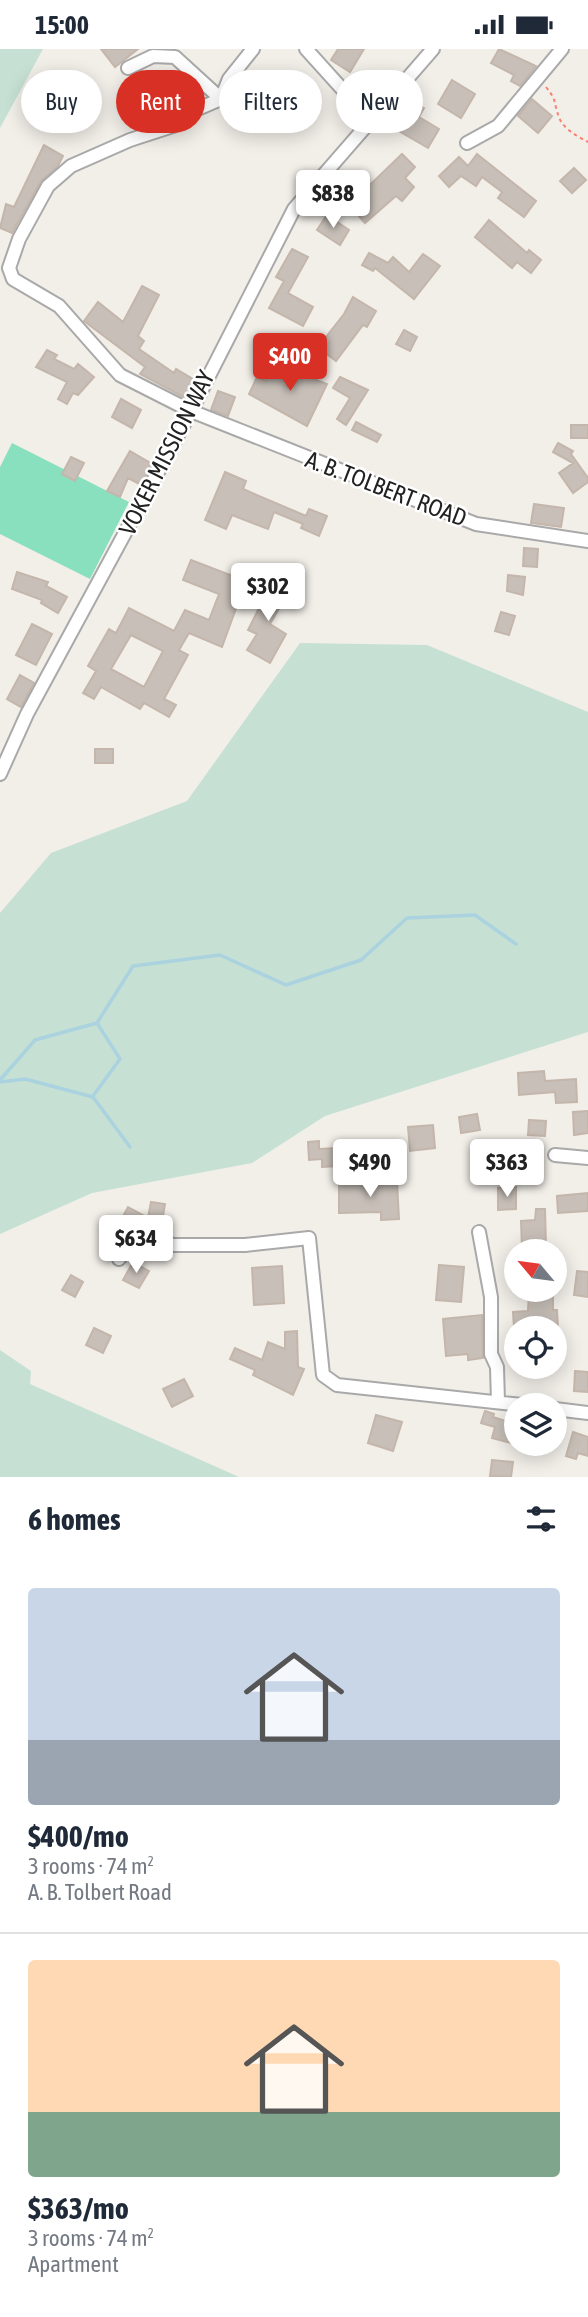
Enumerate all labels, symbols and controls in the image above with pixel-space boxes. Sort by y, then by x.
text: 15:00 [35,10,89,40]
chip: Buy [21,70,102,133]
chip: Rent [116,70,205,133]
chip: Filters [219,70,322,133]
chip: New [336,70,423,133]
pin: $838 [292,171,374,230]
text: $838 [312,180,354,206]
pin: $400 [249,333,331,393]
text: $400 [269,343,311,369]
street label: VOKER MISSION WAY [113,366,220,540]
street label: A. B. TOLBERT ROAD [302,445,470,532]
pin: $302 [227,563,309,623]
text: $302 [247,573,289,599]
pin: $490 [329,1139,411,1199]
pin: $363 [466,1139,548,1199]
text: $490 [349,1149,391,1175]
text: $363 [486,1149,528,1175]
pin: $634 [95,1215,177,1275]
text: $634 [115,1225,157,1251]
north arrow [504,1239,567,1302]
map controls [504,1239,567,1456]
button: locate [504,1316,567,1379]
button: layers [504,1393,567,1456]
icon: filters [522,1500,560,1538]
text: 6 homes [28,1502,121,1536]
icon: home [231,1634,357,1760]
text: $400/mo [28,1819,129,1853]
text: 3 rooms · 74 m² [28,1853,154,1879]
text: A. B. Tolbert Road [28,1879,172,1905]
icon: home [231,2006,357,2132]
text: $363/mo [28,2191,129,2225]
text: 3 rooms · 74 m² [28,2225,154,2251]
text: Apartment [28,2251,119,2277]

